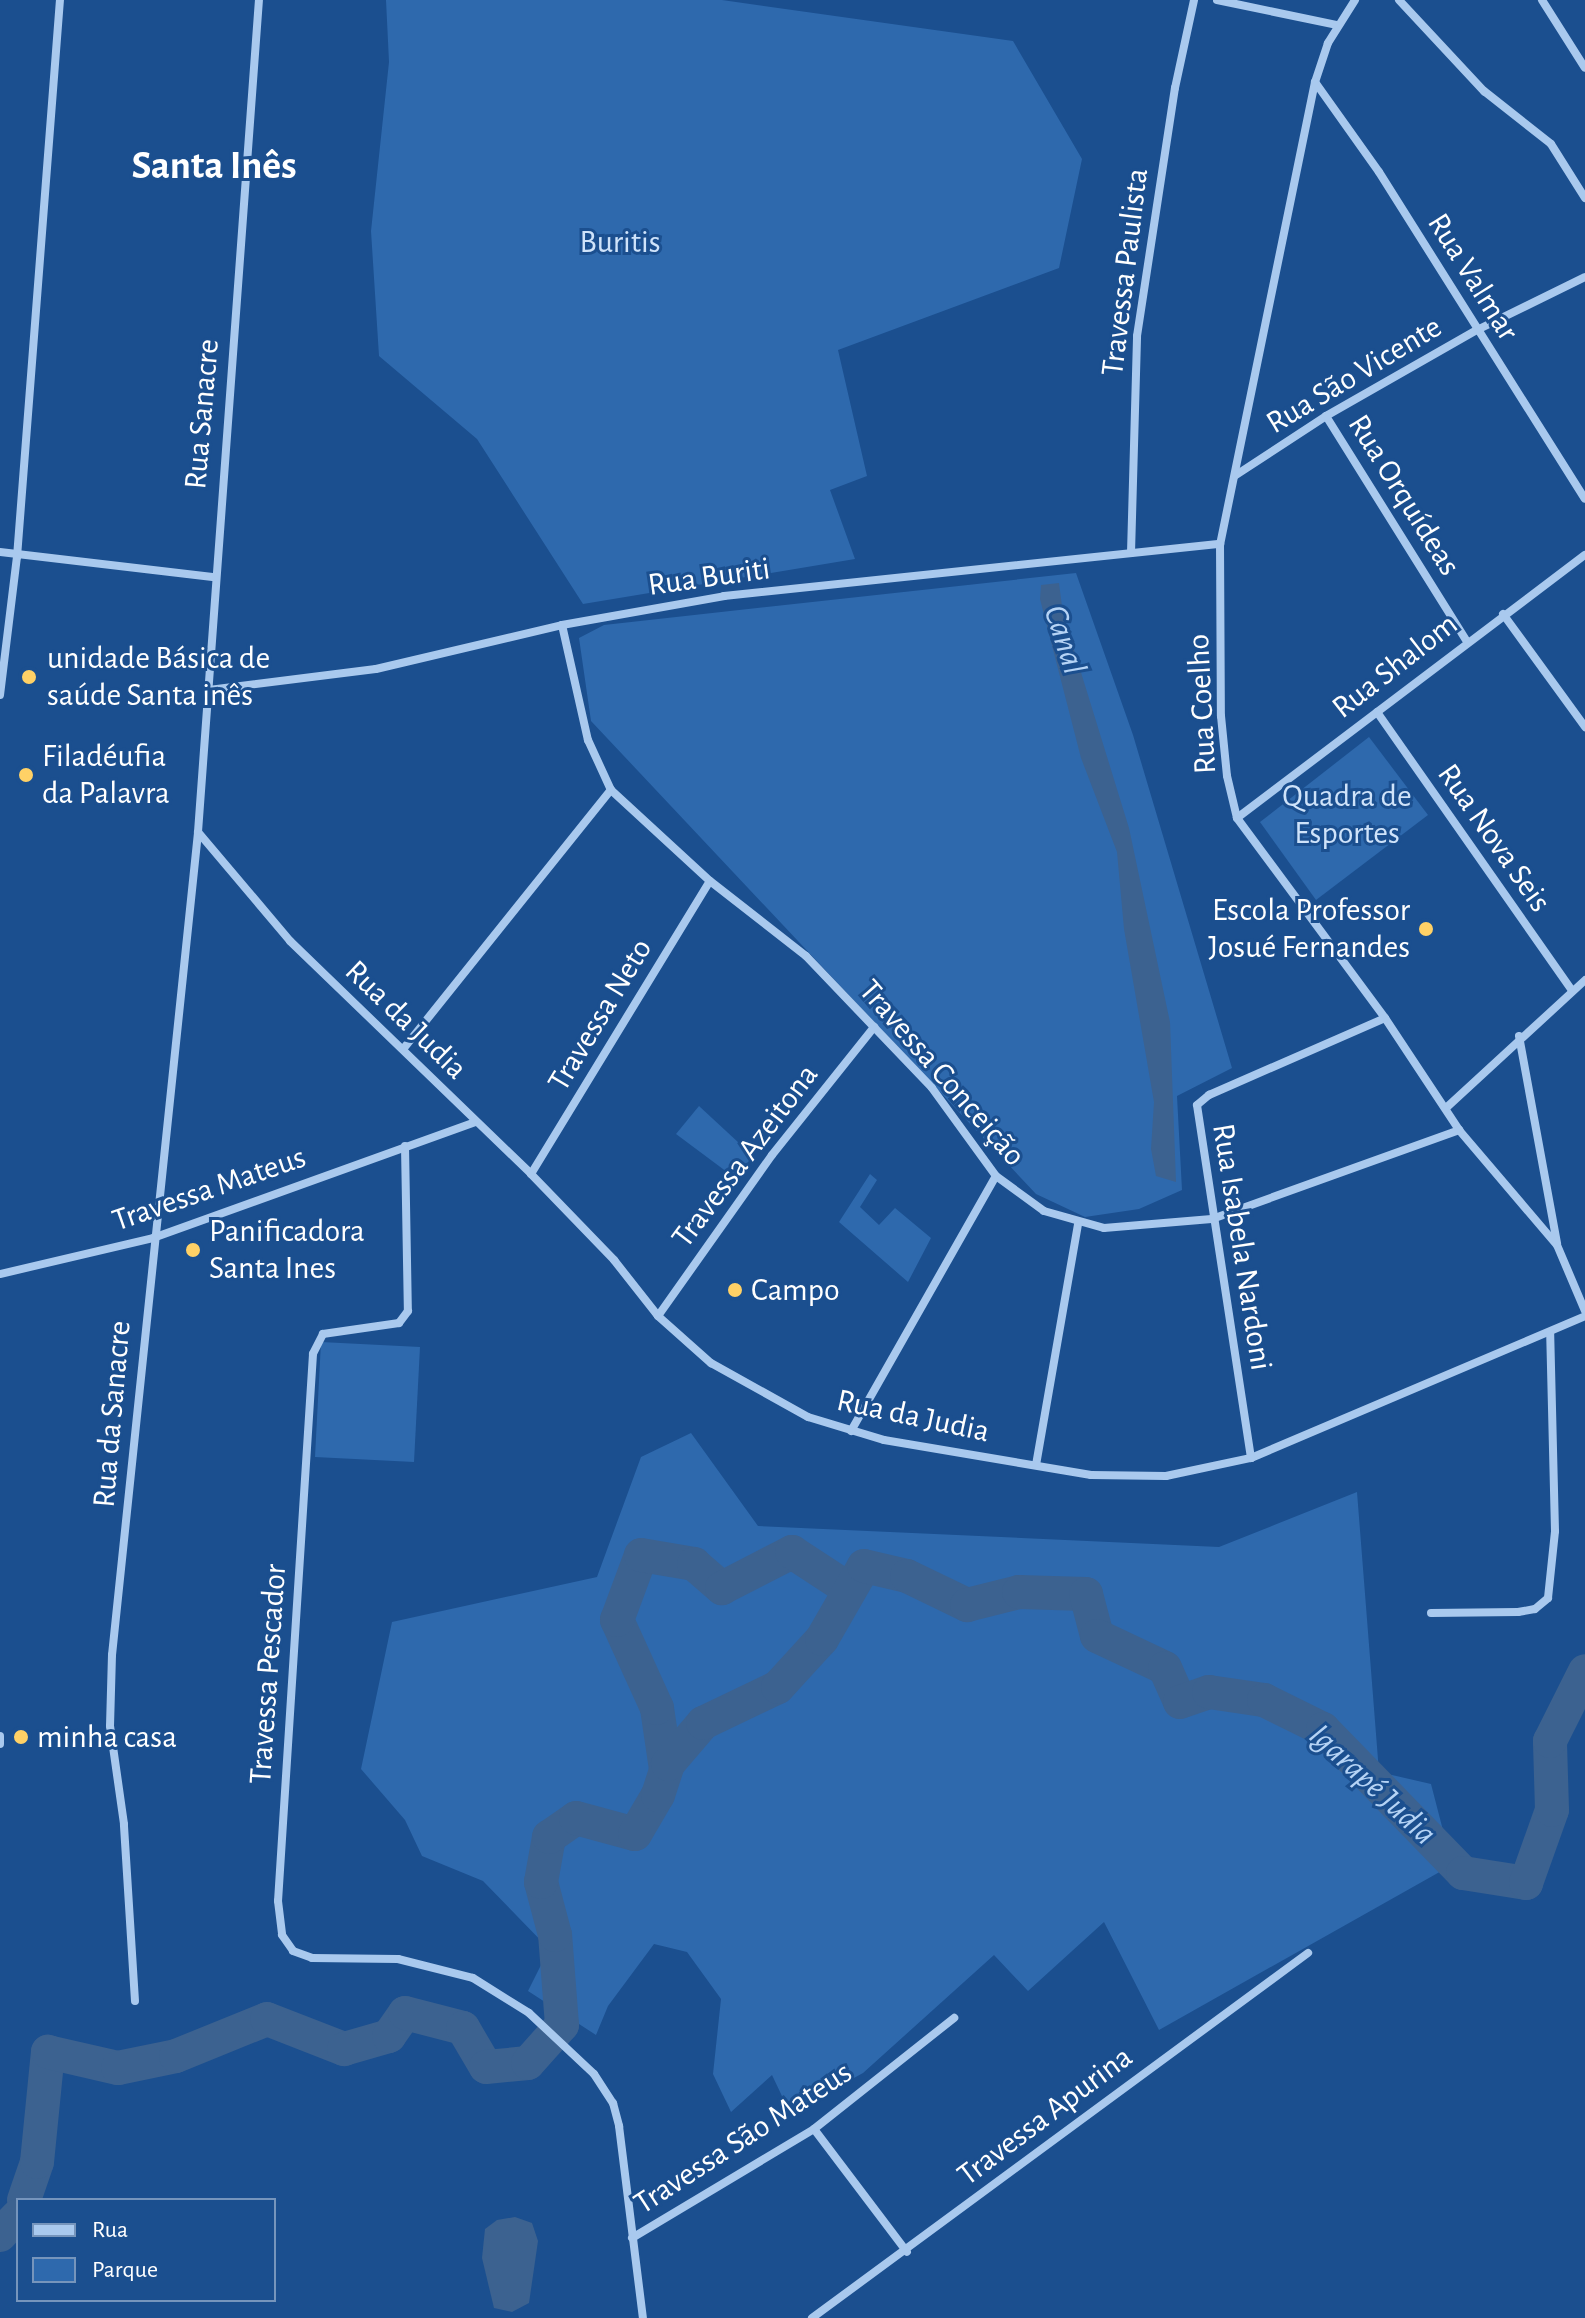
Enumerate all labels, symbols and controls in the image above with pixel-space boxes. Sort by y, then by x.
district label: Santa Inês [131,142,297,190]
street label: Travessa Paulista [1093,166,1157,378]
street label: Rua Valmar [1419,206,1527,348]
park label: Buritis [579,223,661,261]
street label: Rua São Vicente [1259,308,1449,442]
street label: Rua Sanacre [176,337,228,491]
street label: Rua Orquídeas [1339,407,1469,583]
street label: Rua Buriti [646,549,772,605]
water label: Canal [1034,600,1094,680]
street label: Rua Shalom [1325,605,1465,727]
street label: Rua Coelho [1179,633,1225,775]
place label: unidade Básica de saúde Santa inês [47,640,270,715]
marker: unidade Básica de saúde Santa inês [18,666,40,688]
place label: Filadéufia da Palavra [42,738,170,813]
street label: Rua Nova Seis [1429,757,1559,919]
marker: Filadéufia da Palavra [17,766,35,784]
park label: Quadra de Esportes [1282,778,1412,853]
place label: Escola Professor Josué Fernandes [1208,892,1410,967]
marker: Escola Professor Josué Fernandes [1417,920,1435,938]
street label: Travessa Neto [539,932,661,1098]
street label: Rua da Judia [337,952,475,1088]
street label: Travessa Conceição [850,972,1034,1174]
street label: Travessa Azeitona [664,1057,826,1255]
street label: Rua Isabela Nardoni [1204,1121,1280,1373]
street label: Travessa Mateus [107,1138,311,1240]
place label: Panificadora Santa Ines [209,1213,365,1288]
marker: Panificadora Santa Ines [184,1241,202,1259]
place label: Campo [751,1271,840,1309]
marker: Campo [726,1281,744,1299]
street label: Rua da Sanacre [85,1319,139,1509]
street label: Rua da Judia [833,1381,993,1451]
street label: Travessa Pescador [241,1563,295,1785]
water label: Igarapé Judia [1300,1716,1444,1854]
place label: minha casa [37,1718,177,1756]
marker: minha casa [12,1728,30,1746]
street label: Travessa Apurina [950,2038,1140,2194]
street label: Travessa São Mateus [627,2053,859,2223]
legend [16,2198,276,2302]
text: Rua [92,2218,128,2242]
text: Parque [92,2258,158,2282]

